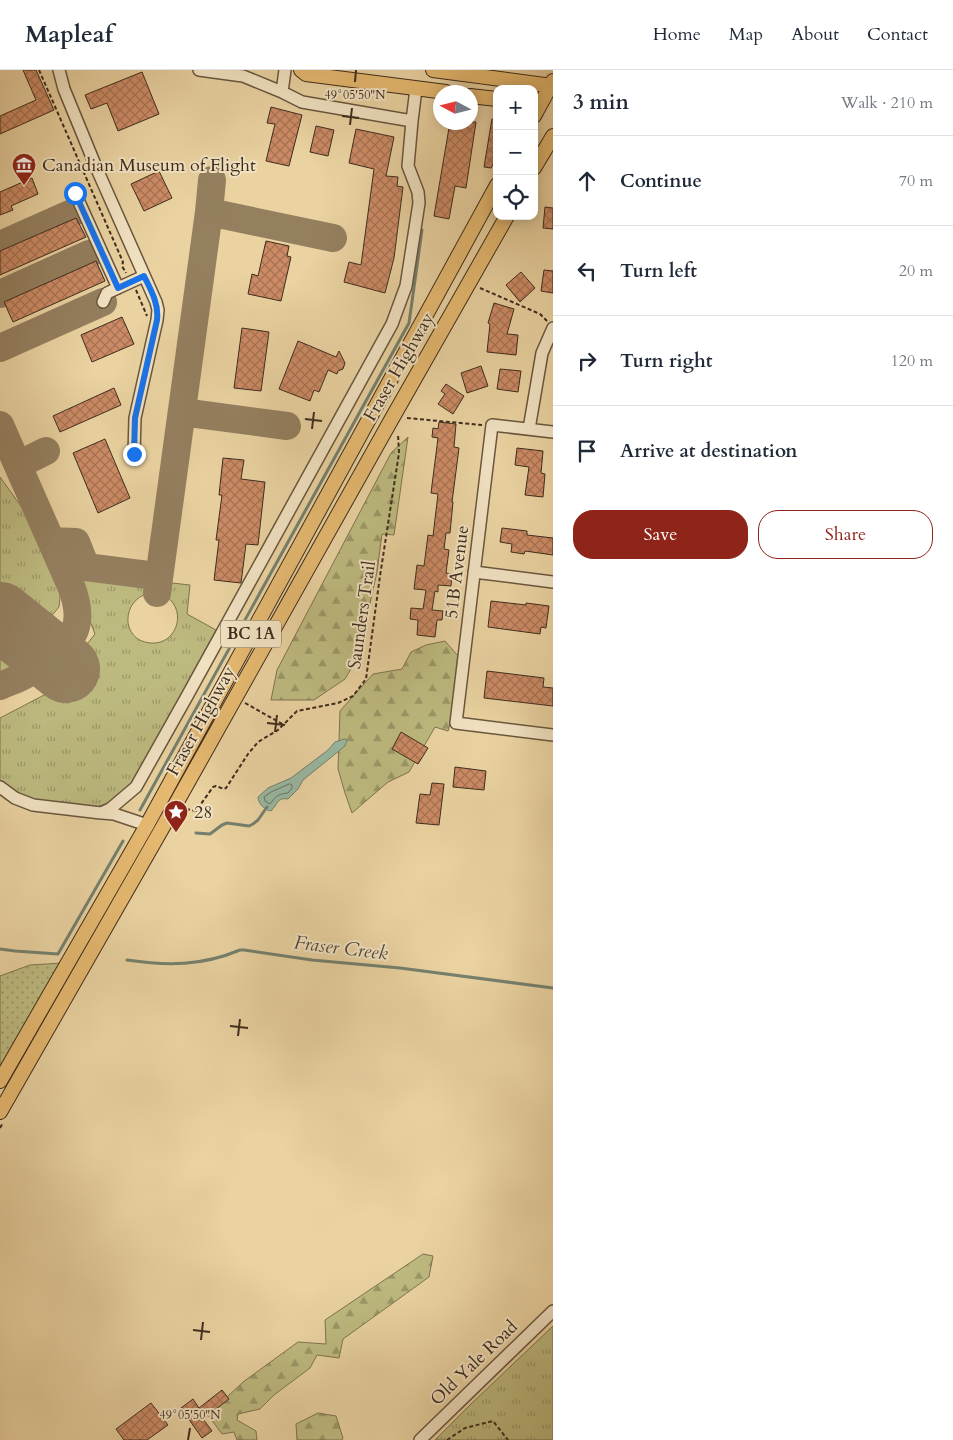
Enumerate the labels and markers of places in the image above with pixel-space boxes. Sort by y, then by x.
museum icon: Canadian Museum of Flight [11,152,37,186]
place label: Canadian Museum of Flight [42,153,256,178]
place icon: 28 [163,799,189,833]
place label: 28 [194,800,212,825]

